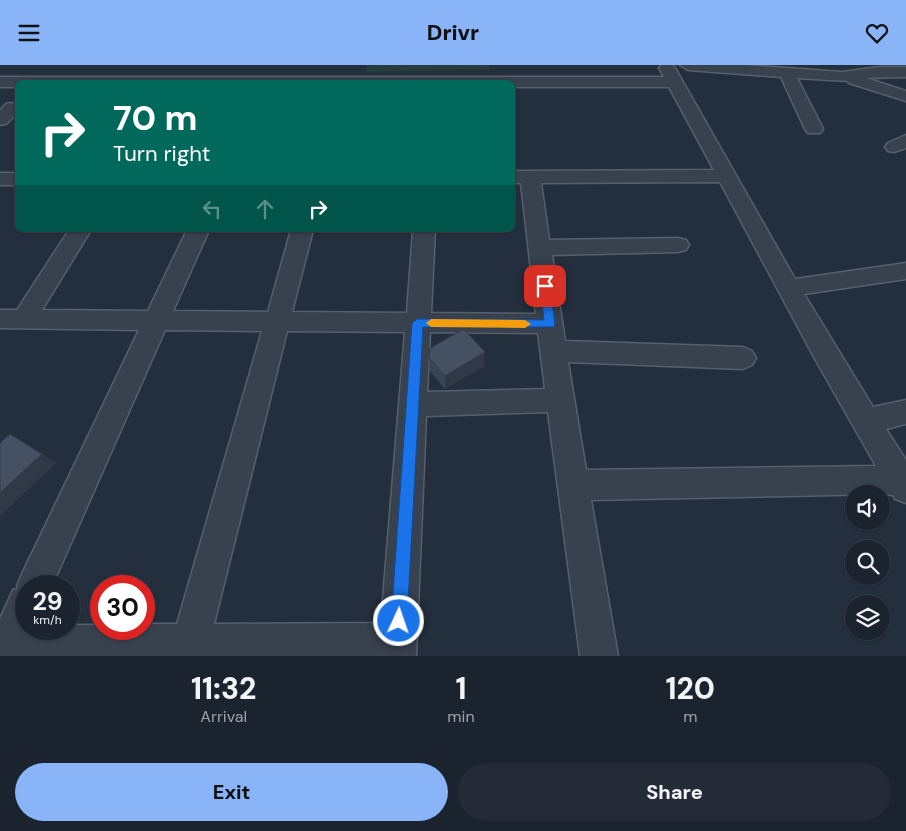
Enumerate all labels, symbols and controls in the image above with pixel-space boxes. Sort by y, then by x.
text: Drivr [427,18,479,47]
icon: menu [15,19,43,47]
icon: heart [863,19,891,47]
text: 70 m [113,95,197,141]
icon: right [30,100,95,165]
text: Turn right [113,139,210,168]
icon: left [198,195,226,223]
icon: ahead [251,195,279,223]
icon: right [304,195,332,223]
pin [524,265,566,307]
icon: arrive [531,272,559,300]
map controls [845,485,890,640]
button: sound [845,485,890,530]
button: search [845,540,890,585]
speed limit sign: 30 [90,575,155,640]
text: 29 [32,585,63,618]
position arrow [372,594,424,646]
button: layers [845,595,890,640]
text: km/h [33,612,62,628]
text: 11:32 [191,669,256,708]
text: 1 [455,669,466,708]
text: 120 [666,669,715,708]
text: Arrival [200,706,247,727]
text: min [447,706,475,727]
text: m [683,706,697,727]
button: Exit [15,763,448,821]
button: Share [458,763,891,821]

